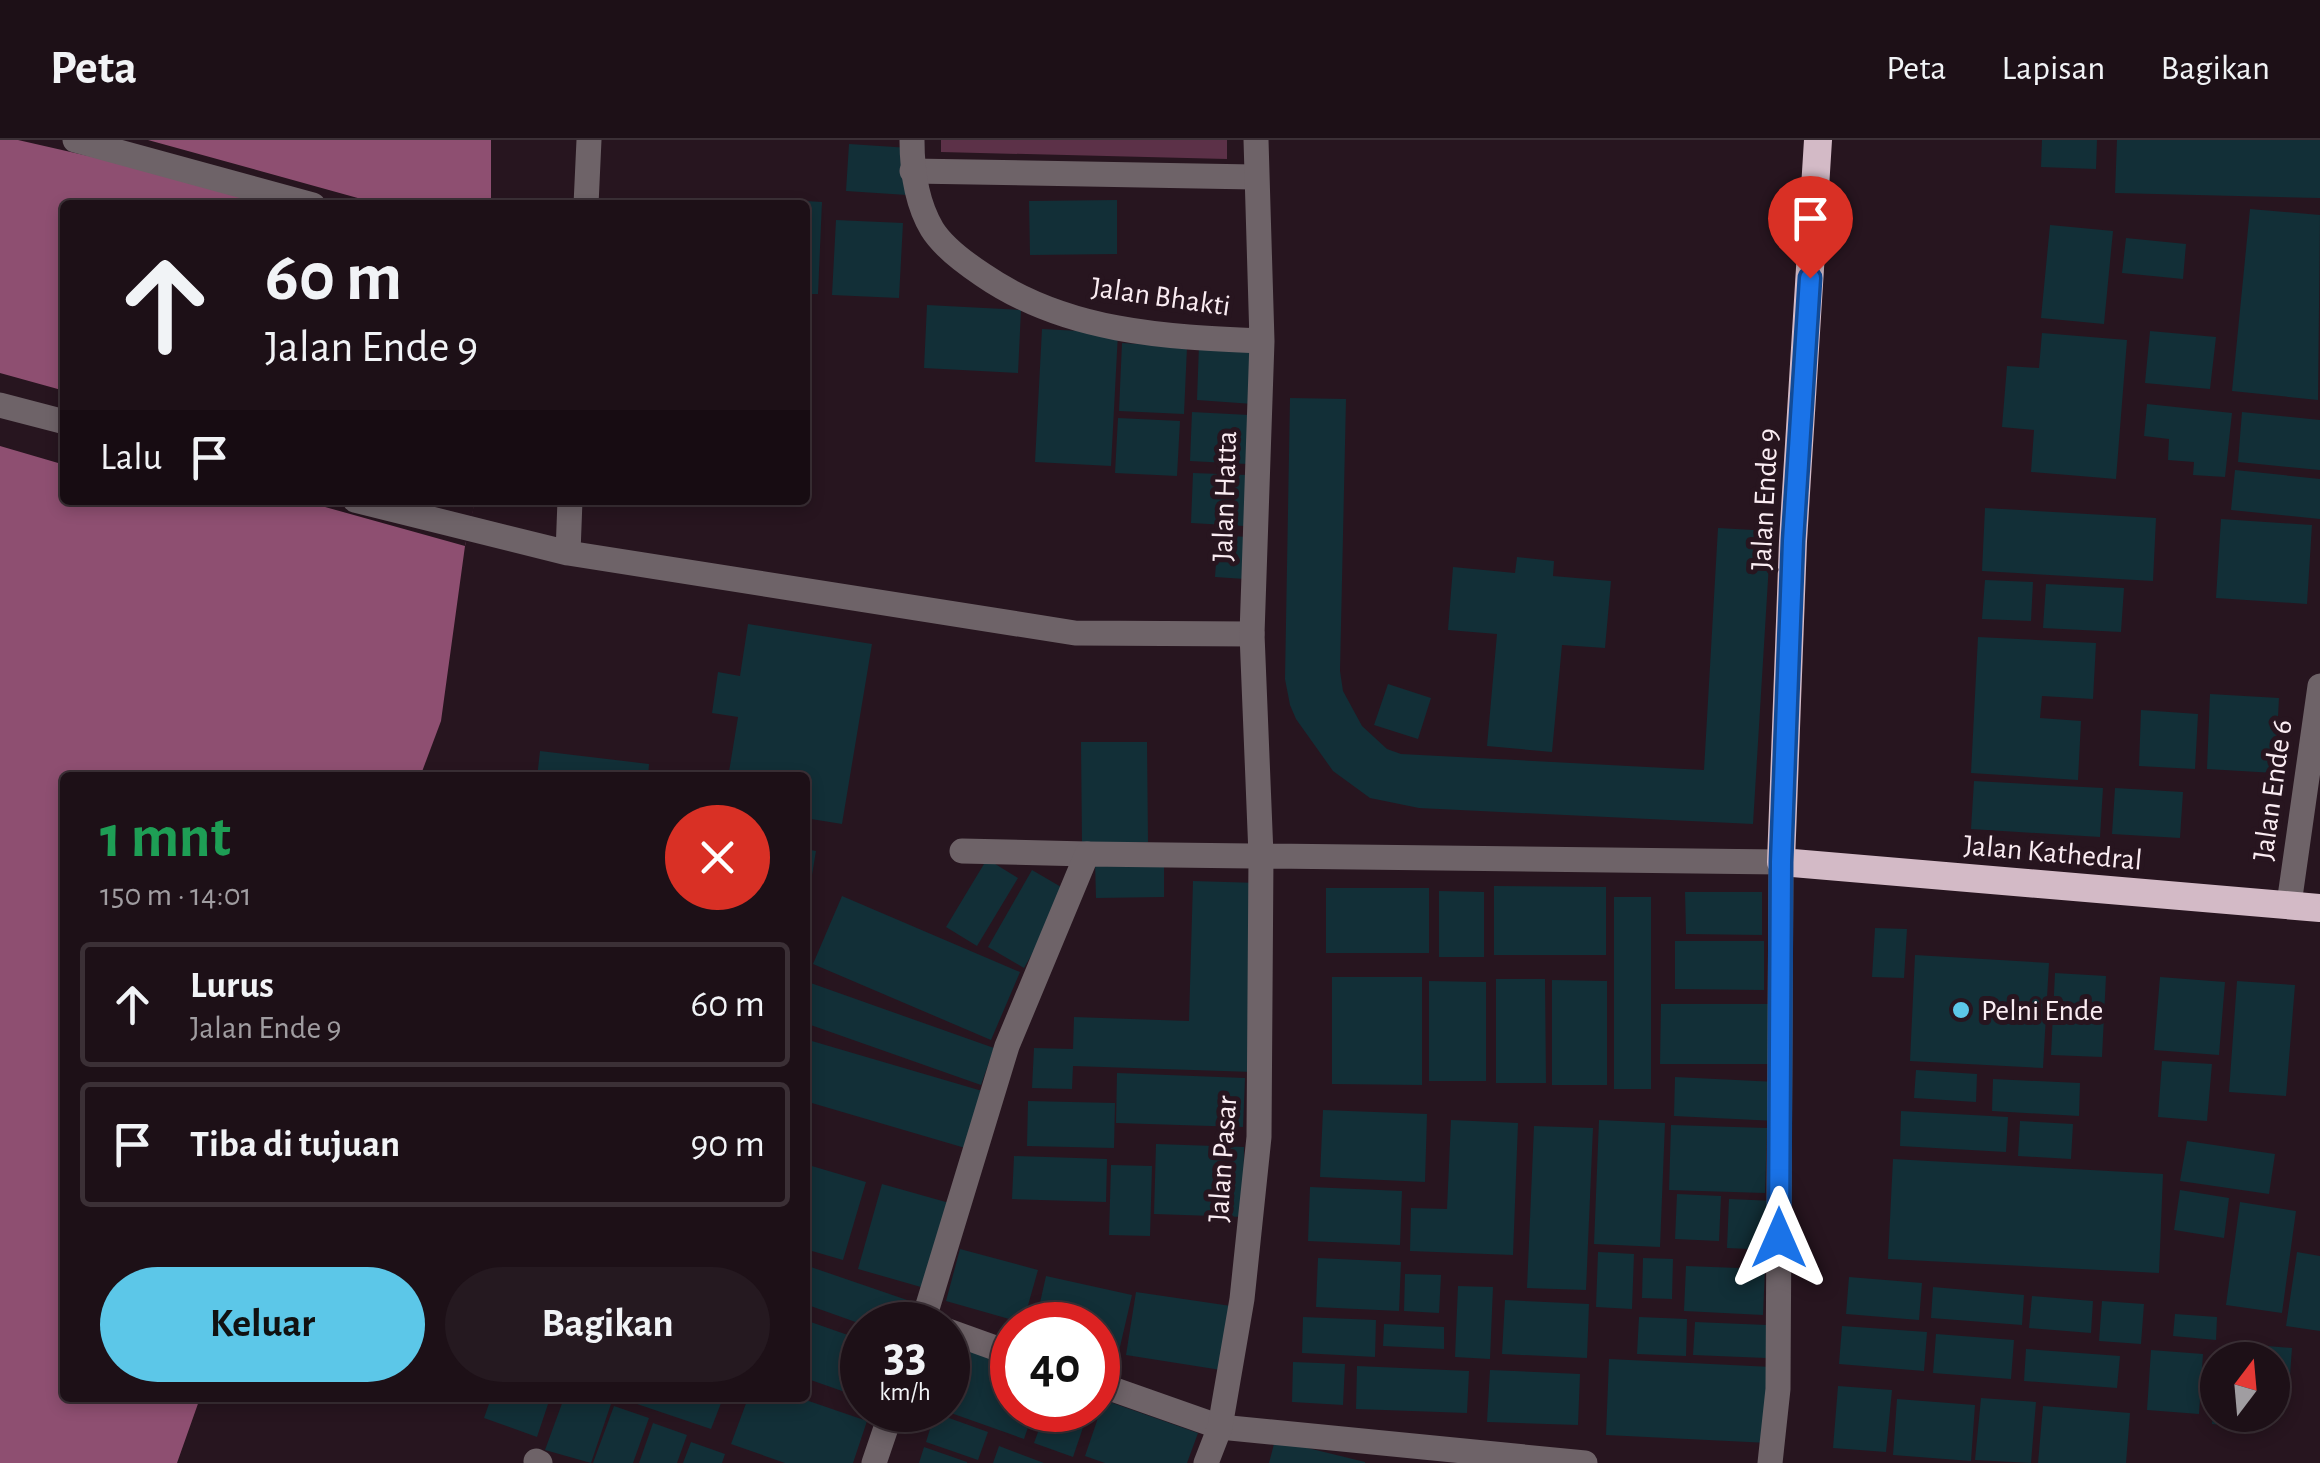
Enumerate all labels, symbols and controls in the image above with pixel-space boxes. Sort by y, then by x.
text: Peta [50,45,137,93]
text: Peta [1886,51,1947,86]
text: Lapisan [2002,51,2105,86]
text: Bagikan [2160,51,2270,86]
pin [1768,176,1853,279]
icon: arrive [1783,191,1838,246]
icon: ahead [100,240,230,370]
text: 60 m [265,243,402,313]
street label: Jalan Bhakti [1089,272,1232,322]
text: Jalan Ende 9 [265,325,478,370]
street label: Jalan Ende 9 [1746,427,1784,571]
icon: arrive [182,430,237,485]
street label: Jalan Hatta [1208,430,1242,562]
text: Lalu [100,439,162,477]
street label: Jalan Ende 6 [2248,718,2298,863]
button: close [665,805,770,910]
text: 1 mnt [100,808,231,868]
street label: Jalan Kathedral [1962,830,2143,876]
text: 150 m · 14:01 [100,879,252,911]
text: Lurus [190,967,274,1005]
icon: ahead [105,977,160,1032]
text: 60 m [690,986,765,1024]
place label: Pelni Ende [1981,996,2103,1026]
marker: Pelni Ende [1950,999,1972,1021]
text: Jalan Ende 9 [190,1012,342,1044]
street label: Jalan Pasar [1204,1094,1242,1223]
icon: arrive [105,1117,160,1172]
text: Tiba di tujuan [190,1126,400,1164]
text: 90 m [690,1126,765,1164]
position arrow [1727,1186,1831,1290]
button: Keluar [100,1267,425,1382]
button: Bagikan [445,1267,770,1382]
speed limit sign: 40 [990,1302,1120,1432]
text: 33 [883,1330,927,1380]
north arrow [2200,1342,2290,1432]
map controls [2200,1342,2290,1432]
text: km/h [879,1380,931,1405]

